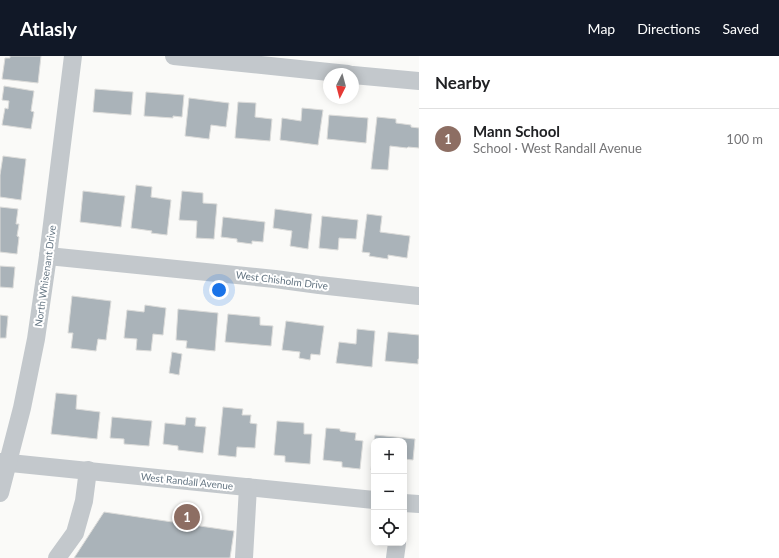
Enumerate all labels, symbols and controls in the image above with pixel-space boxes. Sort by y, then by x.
text: Atlasly [20,17,77,40]
text: Map [588,20,615,37]
text: Directions [637,20,700,37]
text: Saved [722,20,759,37]
north arrow [323,68,359,104]
text: Nearby [435,72,490,93]
text: Mann School [473,122,560,140]
text: 1 [444,131,452,147]
text: 100 m [726,131,763,147]
text: School · West Randall Avenue [473,140,642,156]
street label: North Whisenant Drive [32,224,58,328]
street label: West Chisholm Drive [235,268,329,292]
your location [209,280,229,300]
map controls [371,438,407,546]
button: + [371,438,407,474]
street label: West Randall Avenue [140,470,234,492]
button: − [371,474,407,510]
pin: 1 [174,502,200,532]
button: locate [371,510,407,546]

